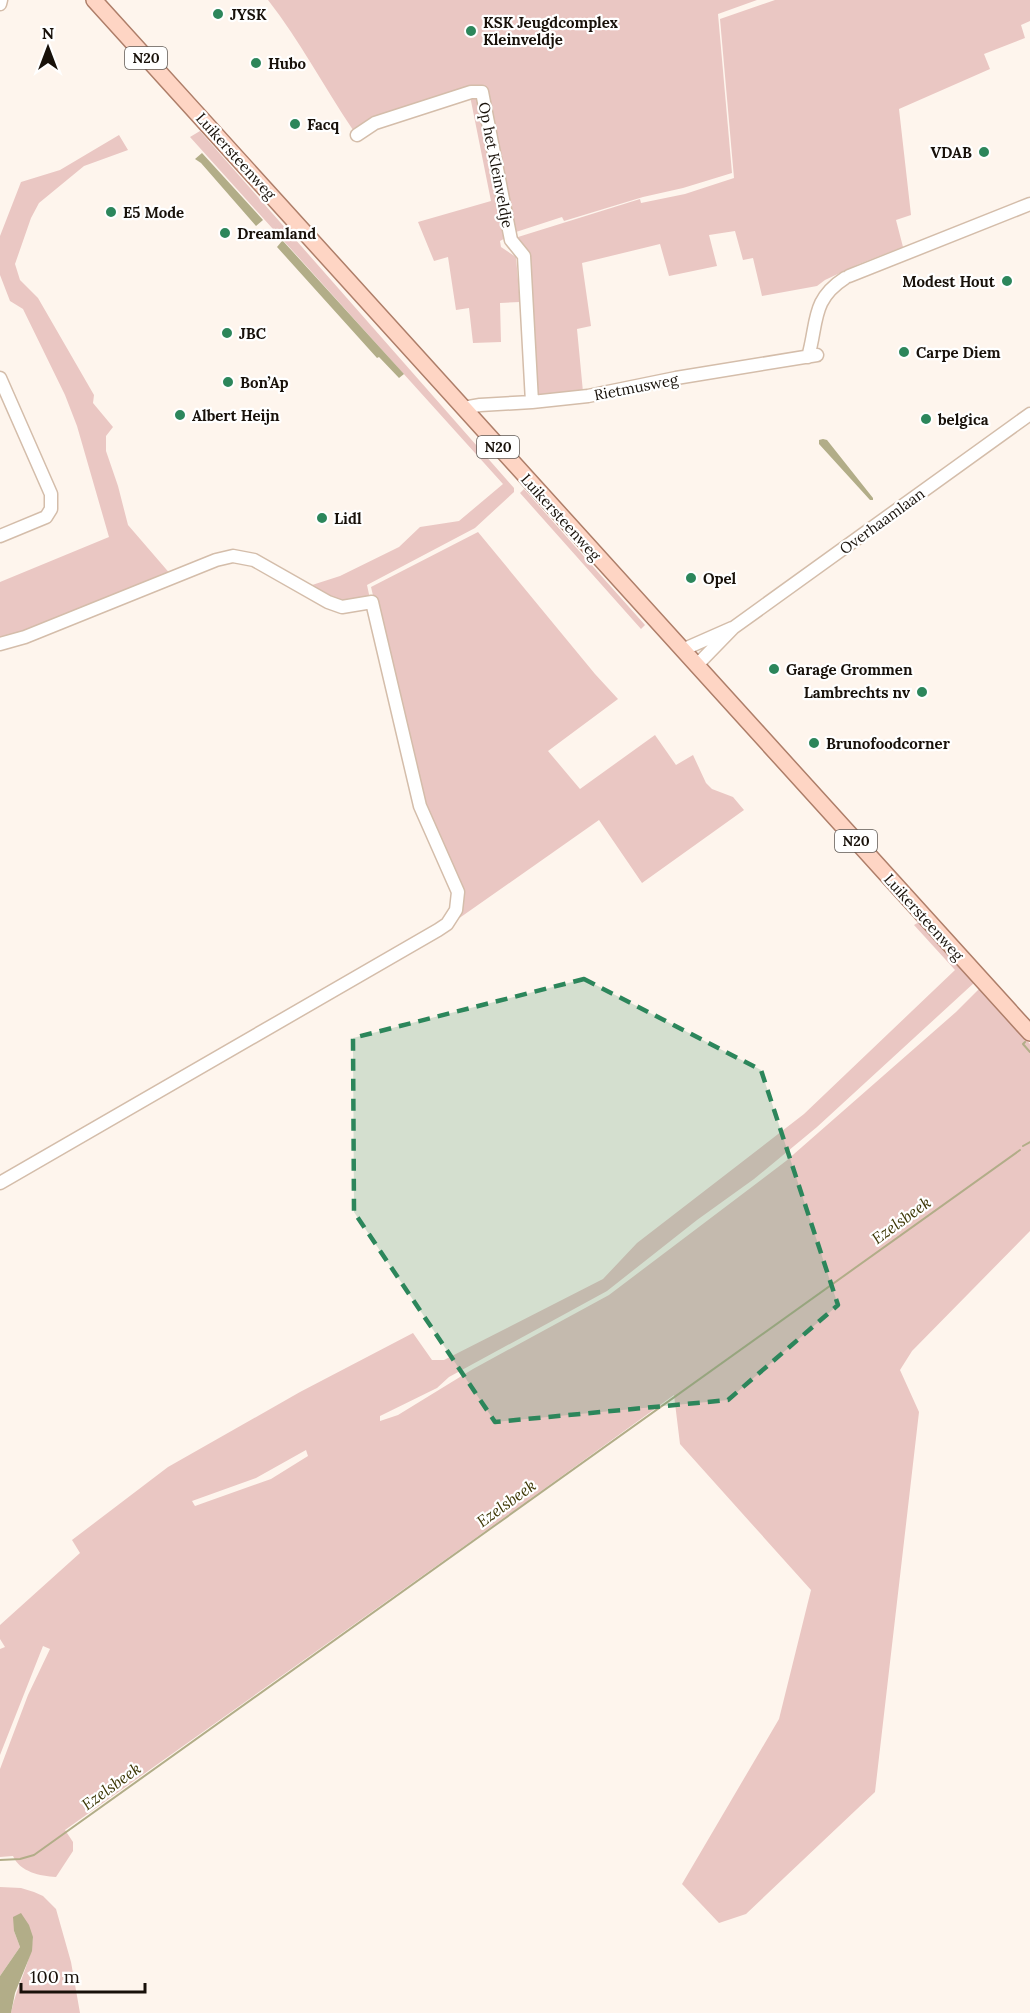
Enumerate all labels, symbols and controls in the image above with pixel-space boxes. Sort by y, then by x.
place label: JYSK [230,5,267,24]
marker: JYSK [211,7,225,21]
place label: KSK Jeugdcomplex Kleinveldje [483,13,618,49]
north arrow [18,18,78,78]
text: N [42,23,54,43]
marker: KSK Jeugdcomplex Kleinveldje [464,24,478,38]
road number: N20 [125,47,167,69]
place label: Hubo [268,54,307,73]
marker: Hubo [249,56,263,70]
street label: Op het Kleinveldje [474,100,518,230]
street label: Luikersteenweg [192,109,280,204]
place label: Facq [307,115,340,134]
marker: Facq [288,117,302,131]
place label: VDAB [930,143,972,162]
marker: VDAB [977,145,991,159]
place label: E5 Mode [123,203,184,222]
marker: E5 Mode [104,205,118,219]
place label: Dreamland [237,224,316,243]
marker: Dreamland [218,226,232,240]
place label: Modest Hout [902,272,996,291]
marker: Modest Hout [1000,274,1014,288]
place label: JBC [239,324,267,343]
marker: JBC [220,326,234,340]
place label: Carpe Diem [916,343,1001,362]
marker: Carpe Diem [897,345,911,359]
street label: Rietmusweg [592,369,680,404]
place label: Bon’Ap [240,373,289,392]
marker: Bon’Ap [221,375,235,389]
place label: Albert Heijn [192,406,280,425]
marker: Albert Heijn [173,408,187,422]
place label: belgica [937,410,989,429]
marker: belgica [919,412,933,426]
road number: N20 [477,436,519,458]
street label: Luikersteenweg [517,470,605,565]
street label: Overhaamlaan [836,484,928,558]
place label: Lidl [334,509,362,528]
marker: Lidl [315,511,329,525]
place label: Opel [703,569,737,588]
marker: Opel [684,571,698,585]
place label: Garage Grommen [786,660,913,679]
marker: Garage Grommen [767,662,781,676]
place label: Lambrechts nv [804,683,911,702]
marker: Lambrechts nv [915,685,929,699]
place label: Brunofoodcorner [826,734,951,753]
marker: Brunofoodcorner [807,736,821,750]
road number: N20 [835,830,877,852]
street label: Luikersteenweg [880,870,968,965]
water label: Ezelsbeek [868,1192,934,1248]
water label: Ezelsbeek [473,1475,539,1531]
water label: Ezelsbeek [78,1758,144,1814]
scale bar [21,1956,146,1994]
text: 100 m [30,1965,80,1988]

